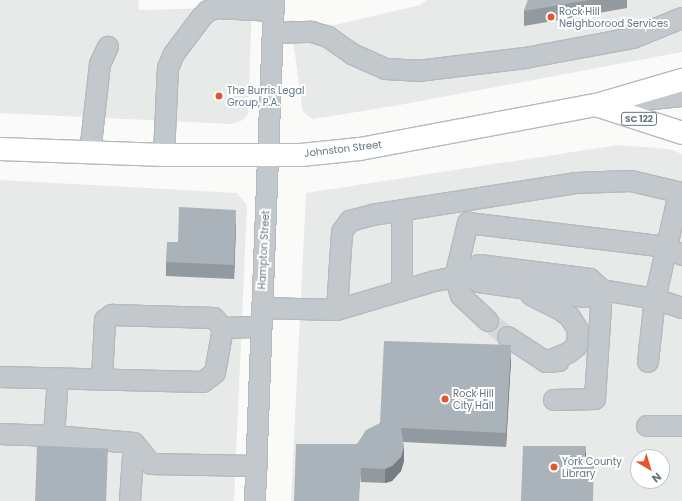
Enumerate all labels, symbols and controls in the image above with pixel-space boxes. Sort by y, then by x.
place label: Rock Hill Neighborood Services [559,5,668,28]
marker: Rock Hill Neighborood Services [546,12,556,22]
place label: The Burris Legal Group, P.A. [227,84,305,108]
marker: The Burris Legal Group, P.A. [214,91,224,101]
road number: SC 122 [621,112,657,126]
street label: Johnston Street [304,138,382,160]
street label: Hampton Street [256,210,272,290]
place label: Rock Hill City Hall [453,387,494,410]
marker: Rock Hill City Hall [440,394,450,404]
north arrow [630,449,670,489]
place label: York County Library [562,455,622,478]
marker: York County Library [549,462,559,472]
text: N [649,469,665,487]

